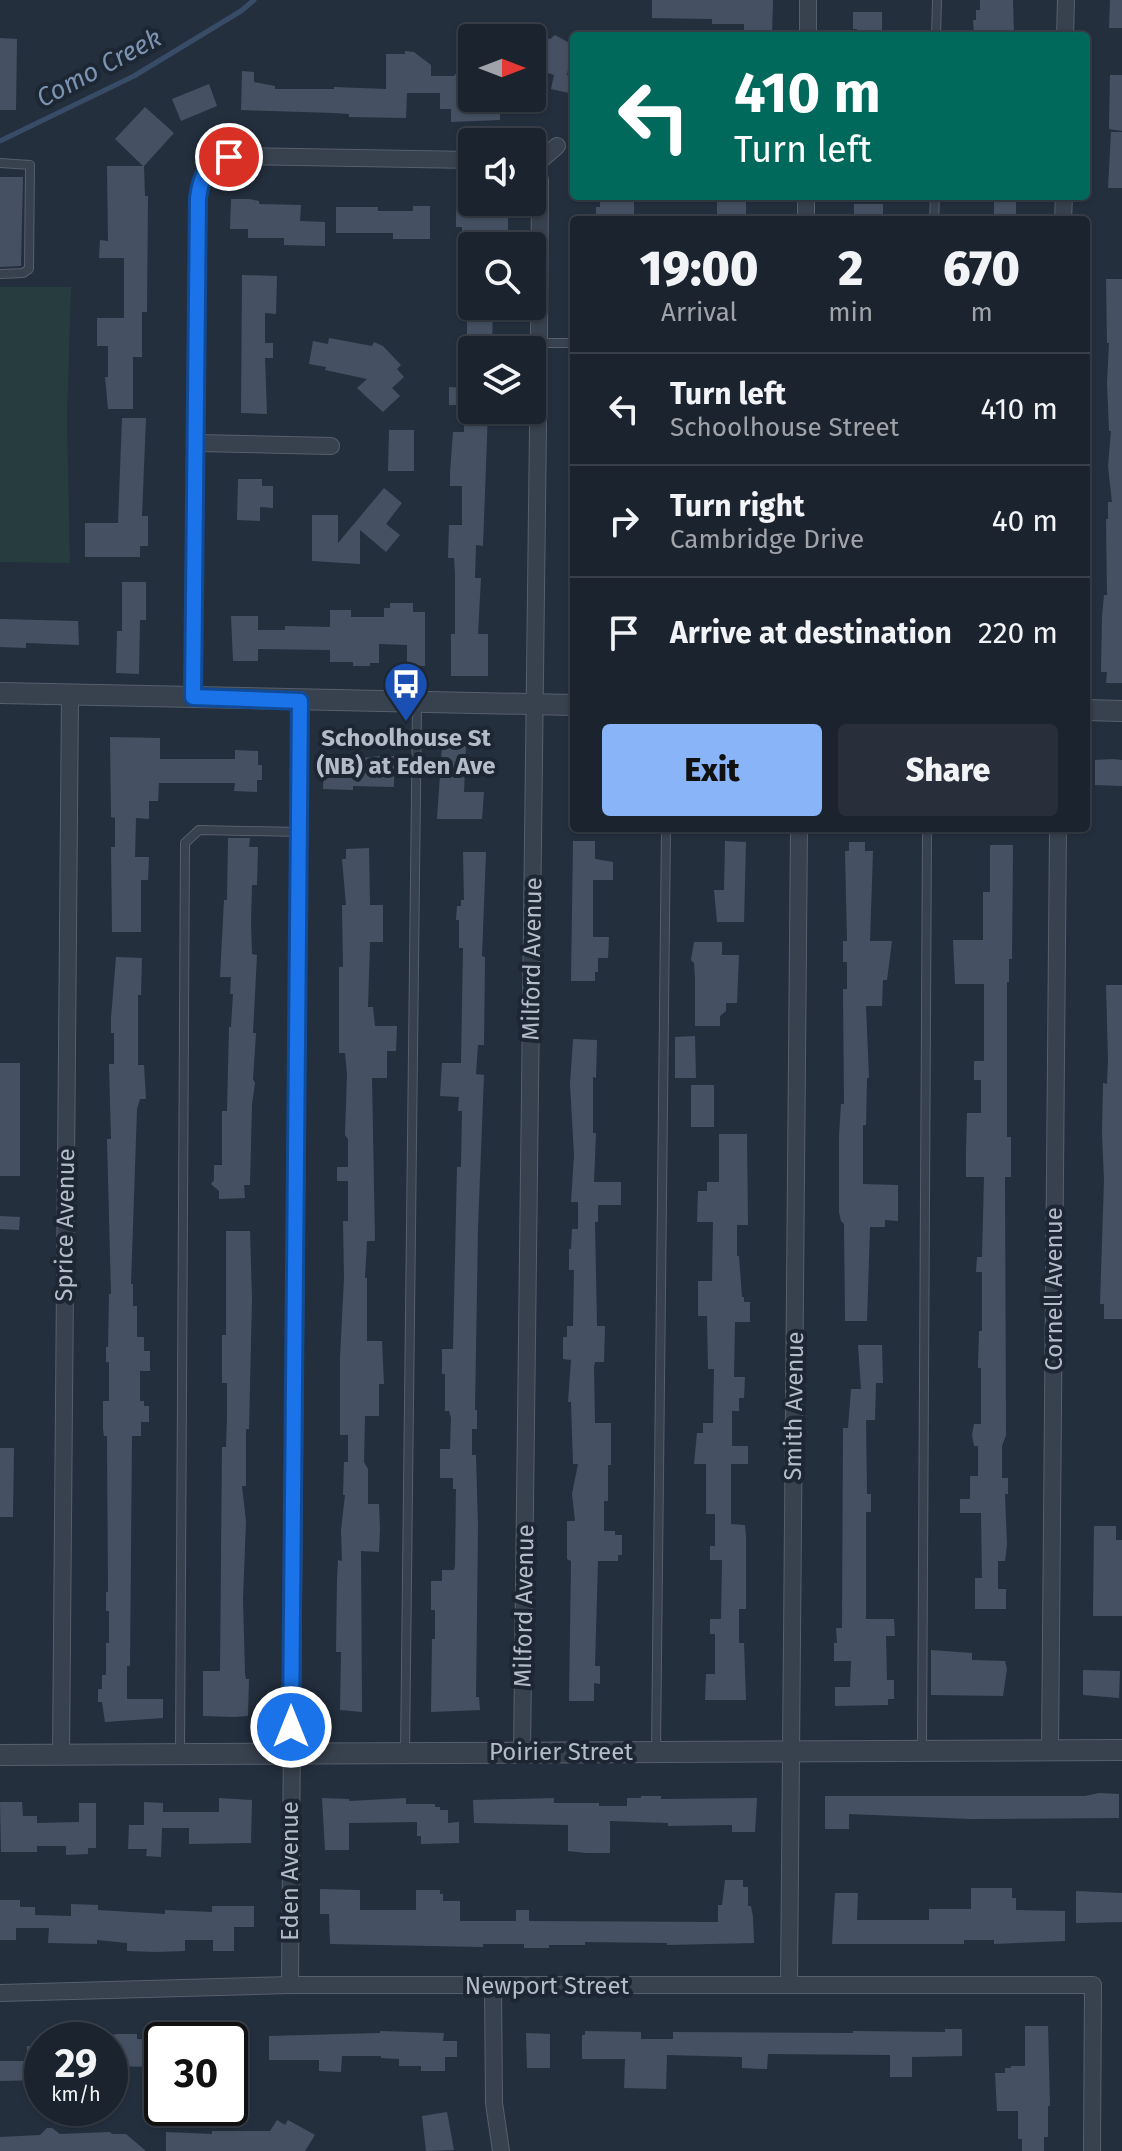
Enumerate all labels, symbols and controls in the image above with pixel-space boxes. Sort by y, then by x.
water label: Como Creek [31,22,167,114]
north arrow [458,24,546,112]
map controls [458,24,546,424]
text: 410 m [734,60,881,127]
icon: left [602,64,706,168]
pin [195,123,263,191]
button: sound [458,128,546,216]
text: Turn left [734,128,872,172]
icon: arrive [207,135,251,179]
button: search [458,232,546,320]
text: 19:00 [640,240,758,298]
text: 2 [838,240,863,298]
text: 670 [943,240,1020,298]
text: Arrival [661,297,737,328]
text: min [828,297,873,328]
text: m [970,297,993,328]
button: layers [458,336,546,424]
text: Turn left [670,376,786,412]
icon: left [602,387,646,431]
text: 410 m [980,391,1058,427]
text: Schoolhouse Street [670,412,899,443]
text: Turn right [670,488,805,524]
icon: right [602,499,646,543]
text: 40 m [992,503,1058,539]
text: Cambridge Drive [670,524,864,555]
icon: arrive [602,611,646,655]
text: Arrive at destination [670,615,952,651]
text: 220 m [978,615,1058,651]
bus stop icon: Schoolhouse St (NB) at Eden Ave [382,660,430,723]
place label: Schoolhouse St (NB) at Eden Ave [317,724,495,780]
button: Exit [602,724,822,816]
button: Share [838,724,1058,816]
street label: Milford Avenue [517,877,547,1041]
street label: Sprice Avenue [50,1148,80,1302]
street label: Cornell Avenue [1040,1207,1068,1371]
street label: Smith Avenue [779,1331,809,1481]
street label: Milford Avenue [509,1524,539,1688]
position arrow [249,1685,333,1769]
street label: Poirier Street [489,1738,633,1766]
street label: Eden Avenue [276,1801,304,1941]
street label: Newport Street [465,1972,630,2000]
speed limit sign: 30 [144,2022,248,2126]
text: 29 [55,2040,97,2088]
text: km/h [51,2082,101,2106]

